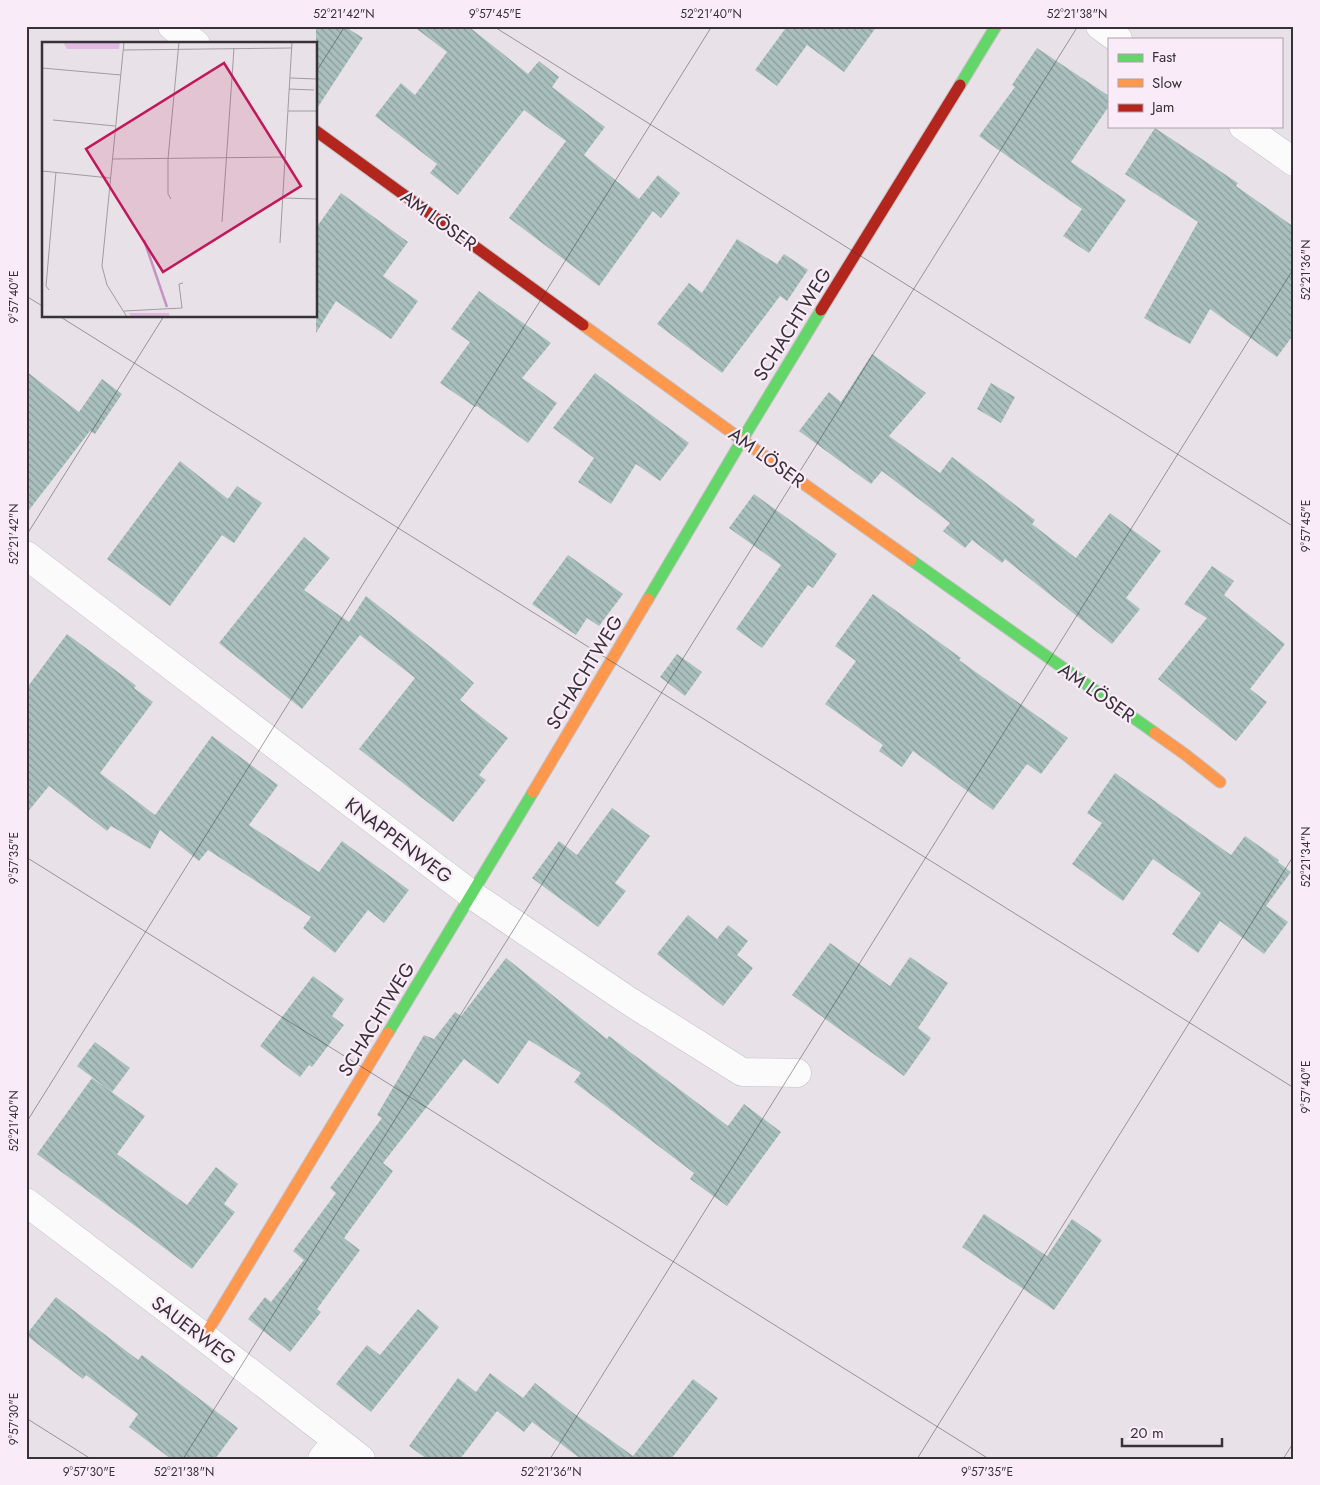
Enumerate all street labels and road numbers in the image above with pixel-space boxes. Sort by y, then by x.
street label: AM LÖSER [395,184,483,257]
street label: SCHACHTWEG [747,262,838,386]
street label: AM LÖSER [723,421,811,494]
street label: SCHACHTWEG [540,610,629,734]
street label: AM LÖSER [1053,656,1141,729]
street label: KNAPPENWEG [339,791,458,890]
street label: SCHACHTWEG [332,957,421,1081]
street label: SAUERWEG [146,1290,242,1371]

